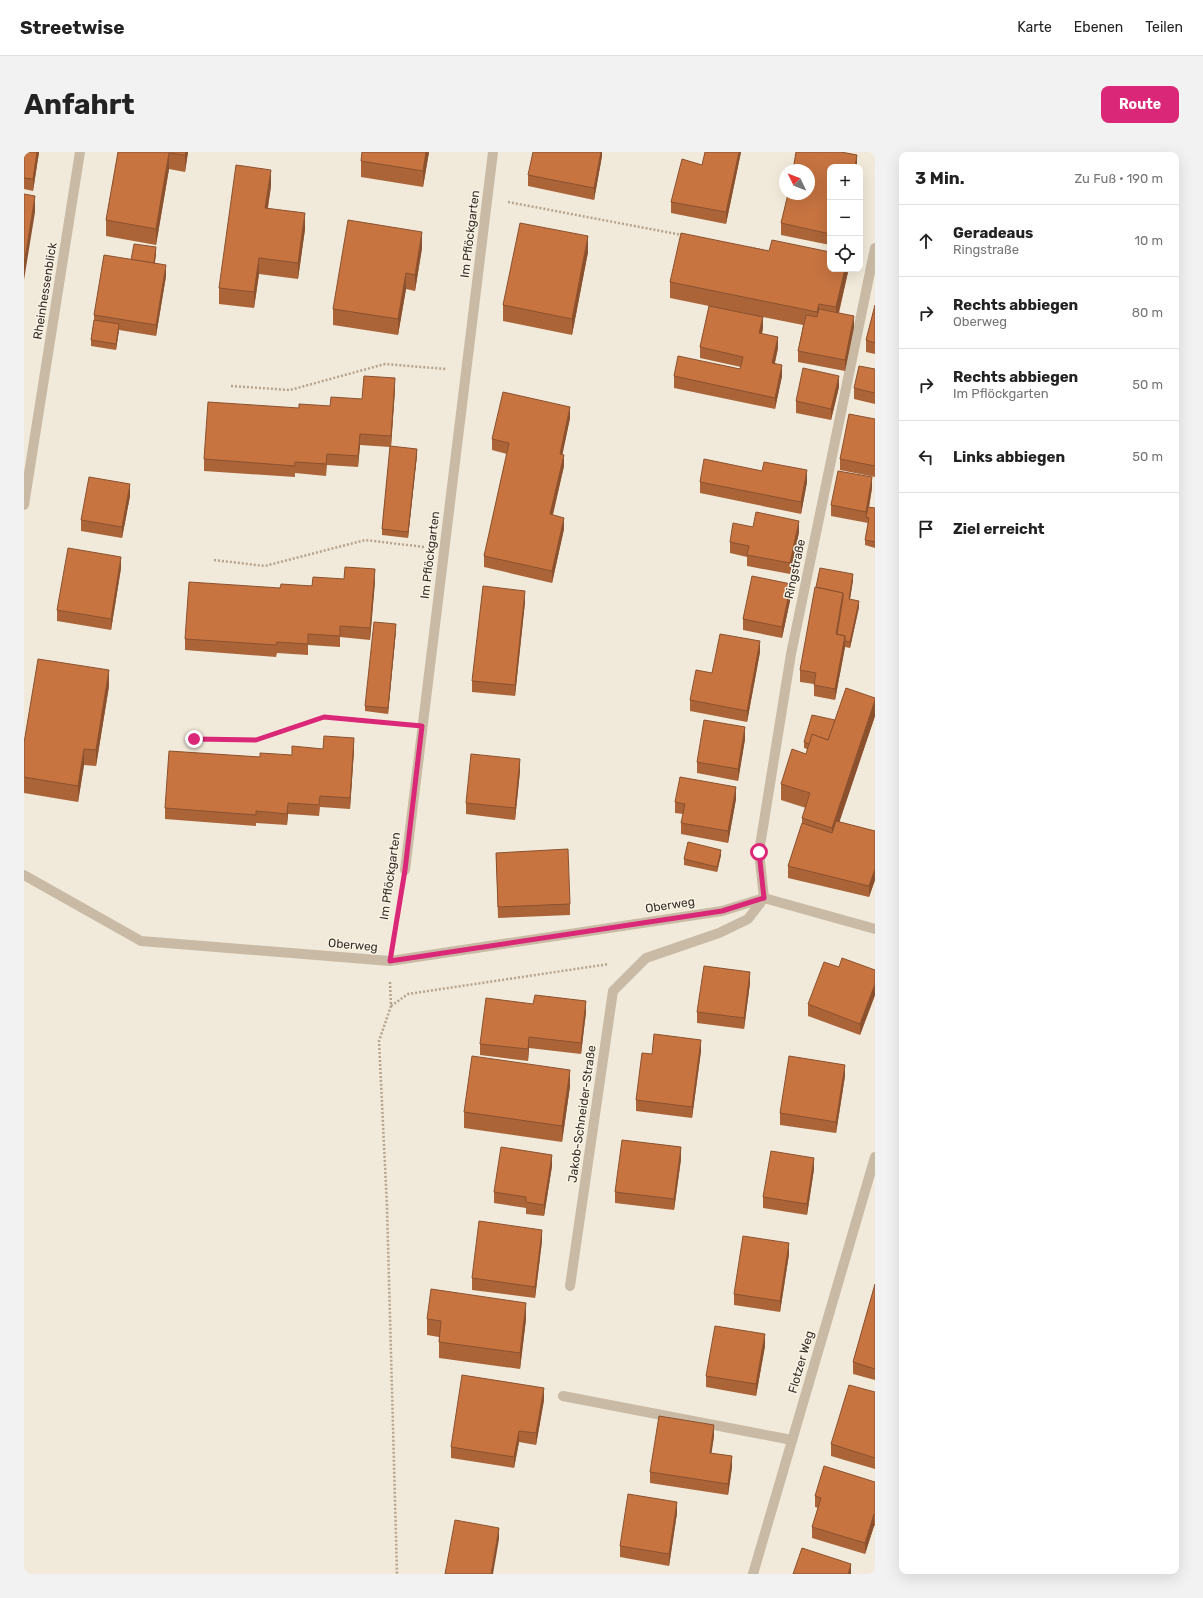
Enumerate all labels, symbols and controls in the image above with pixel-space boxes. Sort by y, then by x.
text: Streetwise [20,16,125,39]
text: Karte [1017,19,1052,36]
text: Ebenen [1074,19,1123,36]
text: Teilen [1145,19,1183,36]
button: Route [1101,86,1179,123]
text: Anfahrt [24,88,135,121]
north arrow [779,164,815,200]
map controls [827,164,863,272]
button: + [827,164,863,200]
text: 3 Min. [915,168,965,188]
text: Zu Fuß · 190 m [1075,171,1163,186]
street label: Im Pflöckgarten [458,189,482,279]
button: − [827,200,863,236]
text: Geradeaus [953,224,1033,242]
icon: ahead [915,230,937,252]
text: 10 m [1134,233,1163,248]
button: locate [827,236,863,272]
street label: Rheinhessenblick [30,241,60,341]
text: Ringstraße [953,242,1019,257]
text: Rechts abbiegen [953,296,1078,314]
icon: right [915,302,937,324]
text: 80 m [1132,305,1163,320]
text: Oberweg [953,314,1007,329]
text: Rechts abbiegen [953,368,1078,386]
icon: right [915,374,937,396]
text: 50 m [1132,377,1163,392]
text: Im Pflöckgarten [953,386,1049,401]
icon: left [915,446,937,468]
text: Links abbiegen [953,448,1065,466]
text: 50 m [1132,449,1163,464]
street label: Im Pflöckgarten [418,510,442,600]
icon: arrive [915,518,937,540]
text: Ziel erreicht [953,520,1045,538]
street label: Ringstraße [782,538,808,600]
route end [185,730,203,748]
street label: Im Pflöckgarten [377,831,403,921]
route start [750,843,768,861]
street label: Oberweg [644,894,696,916]
street label: Oberweg [328,936,378,954]
street label: Jakob-Schneider-Straße [565,1044,599,1184]
street label: Flotzer Weg [785,1329,817,1395]

